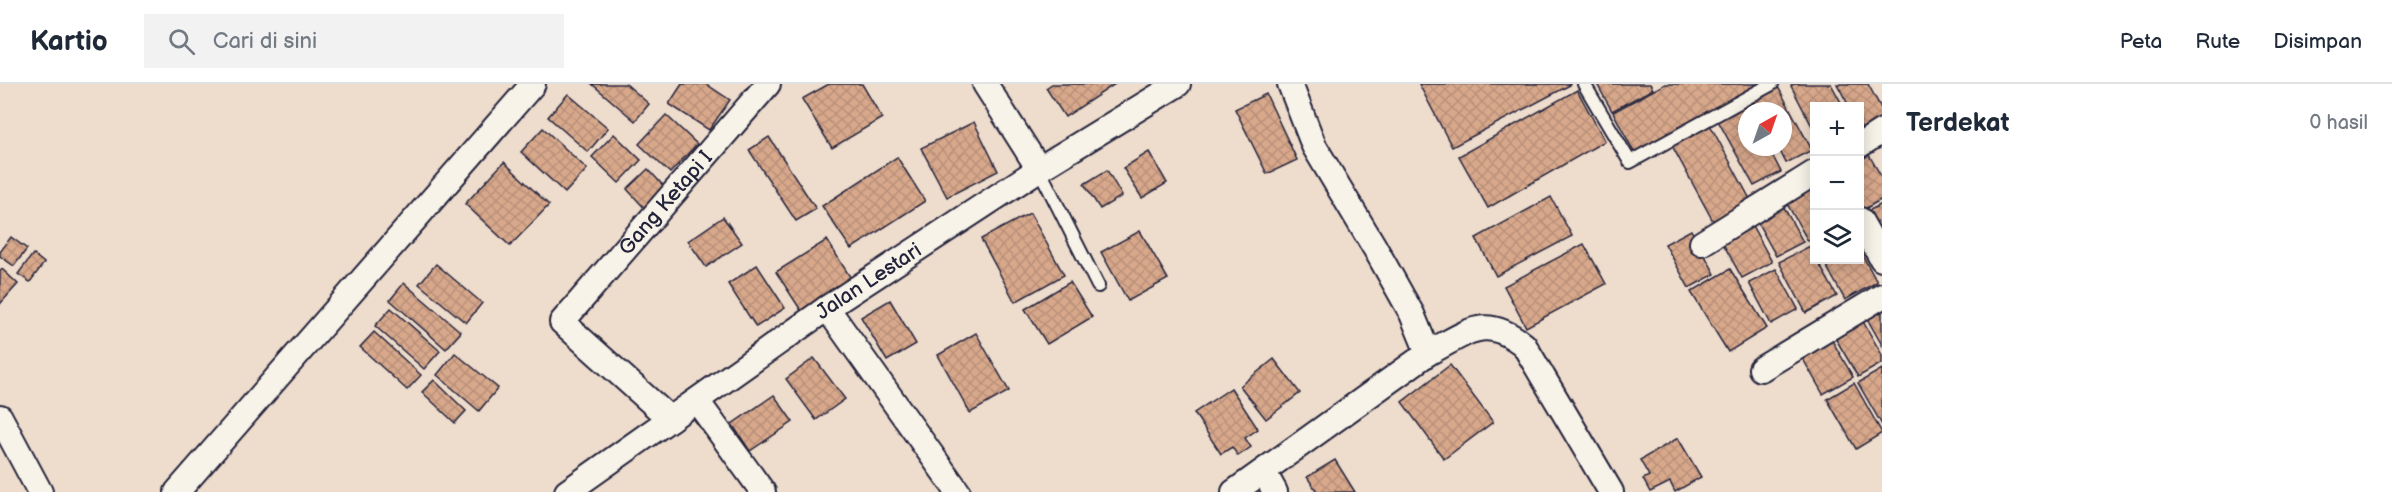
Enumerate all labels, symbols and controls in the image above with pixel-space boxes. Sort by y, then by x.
search box [144,14,564,68]
text: Kartio [30,25,108,58]
icon: search [165,25,198,58]
text: Cari di sini [213,28,317,55]
text: Peta [2120,29,2162,54]
text: Rute [2195,29,2240,54]
text: Disimpan [2273,29,2362,54]
north arrow [1738,102,1792,156]
map controls [1810,102,1864,264]
button: + [1810,102,1864,156]
text: Terdekat [1906,108,2009,139]
text: 0 hasil [2309,111,2368,135]
street label: Gang Ketapi I [614,146,718,260]
button: − [1810,156,1864,210]
button: layers [1810,210,1864,264]
street label: Jalan Lestari [811,238,926,325]

